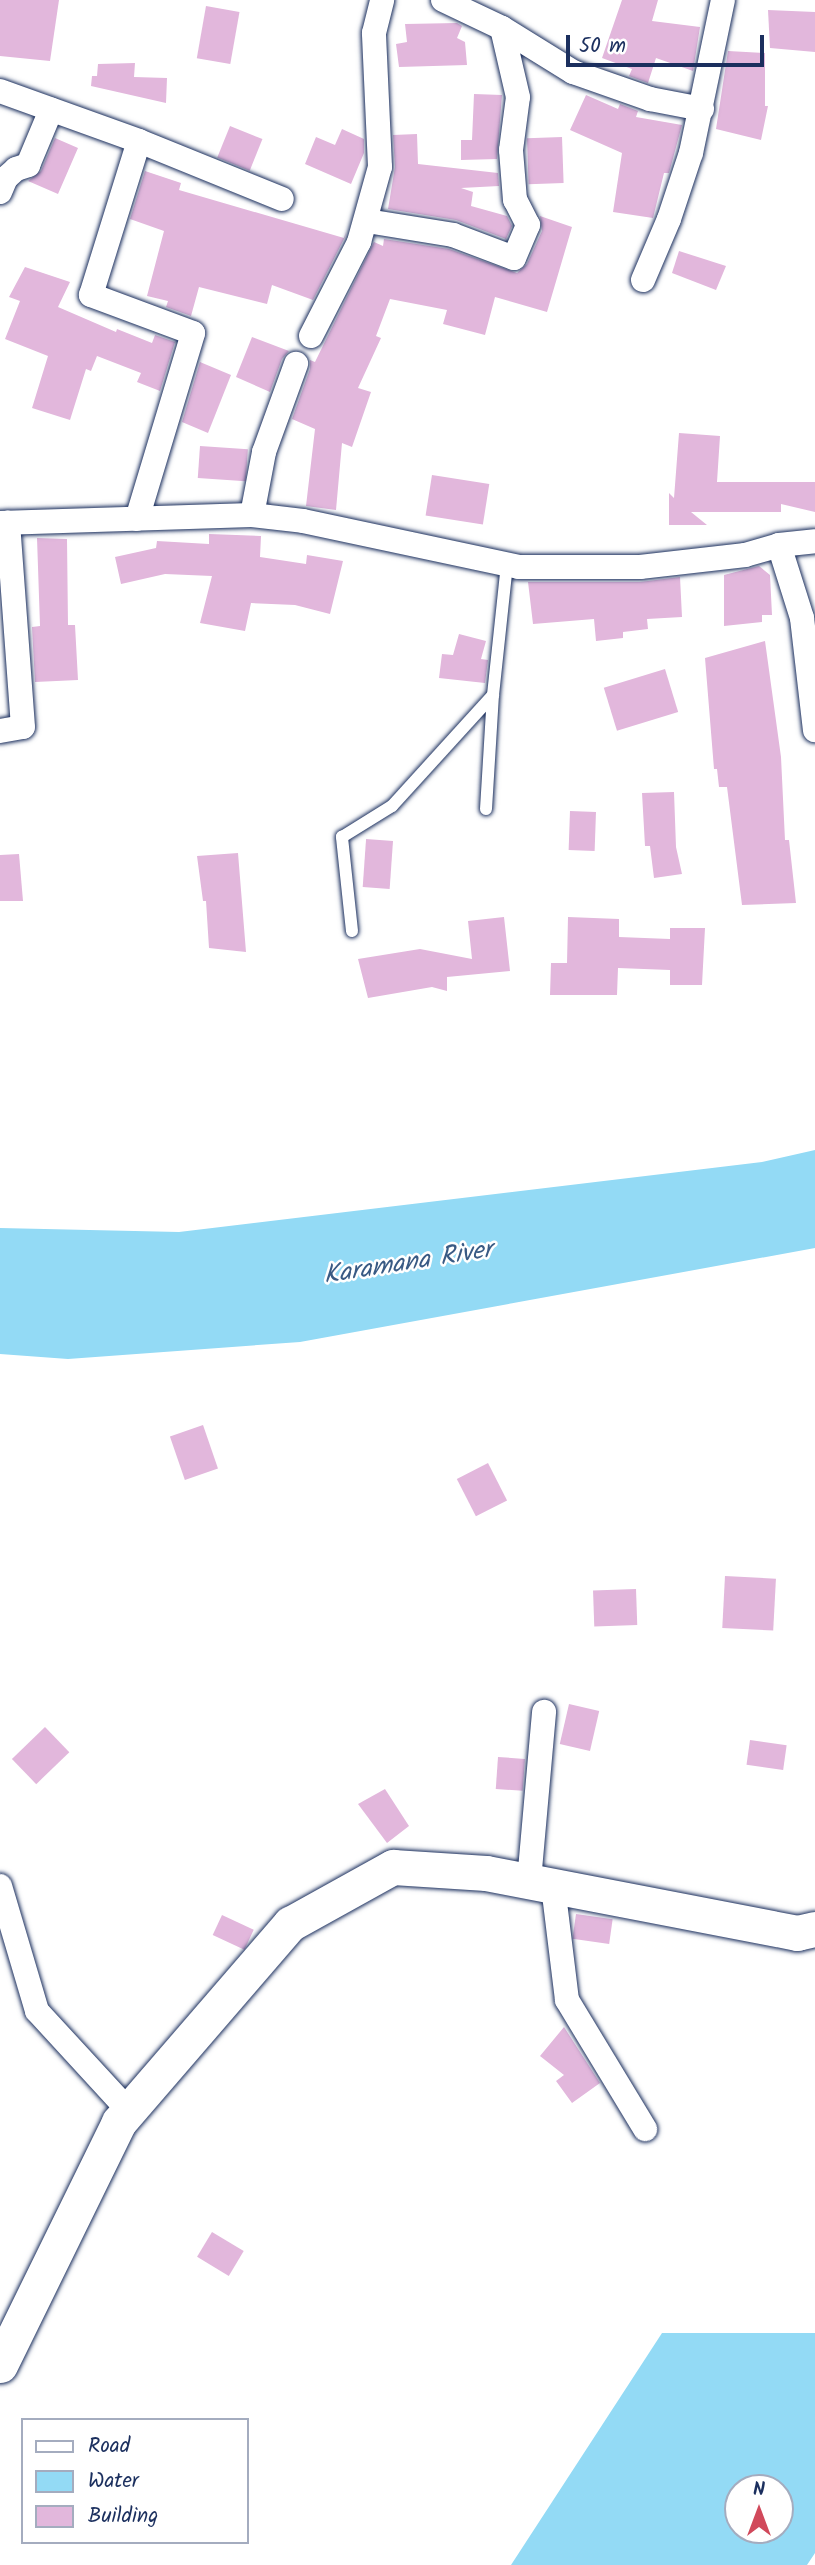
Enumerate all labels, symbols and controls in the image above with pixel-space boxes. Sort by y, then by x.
scale bar [570,21,768,65]
text: 50 m [579,30,626,63]
water label: Karamana River [321,1235,495,1293]
legend [21,2418,248,2544]
text: Road [88,2430,130,2463]
text: Water [88,2465,139,2498]
north arrow [724,2474,794,2544]
text: N [753,2475,765,2505]
text: Building [88,2500,158,2533]

